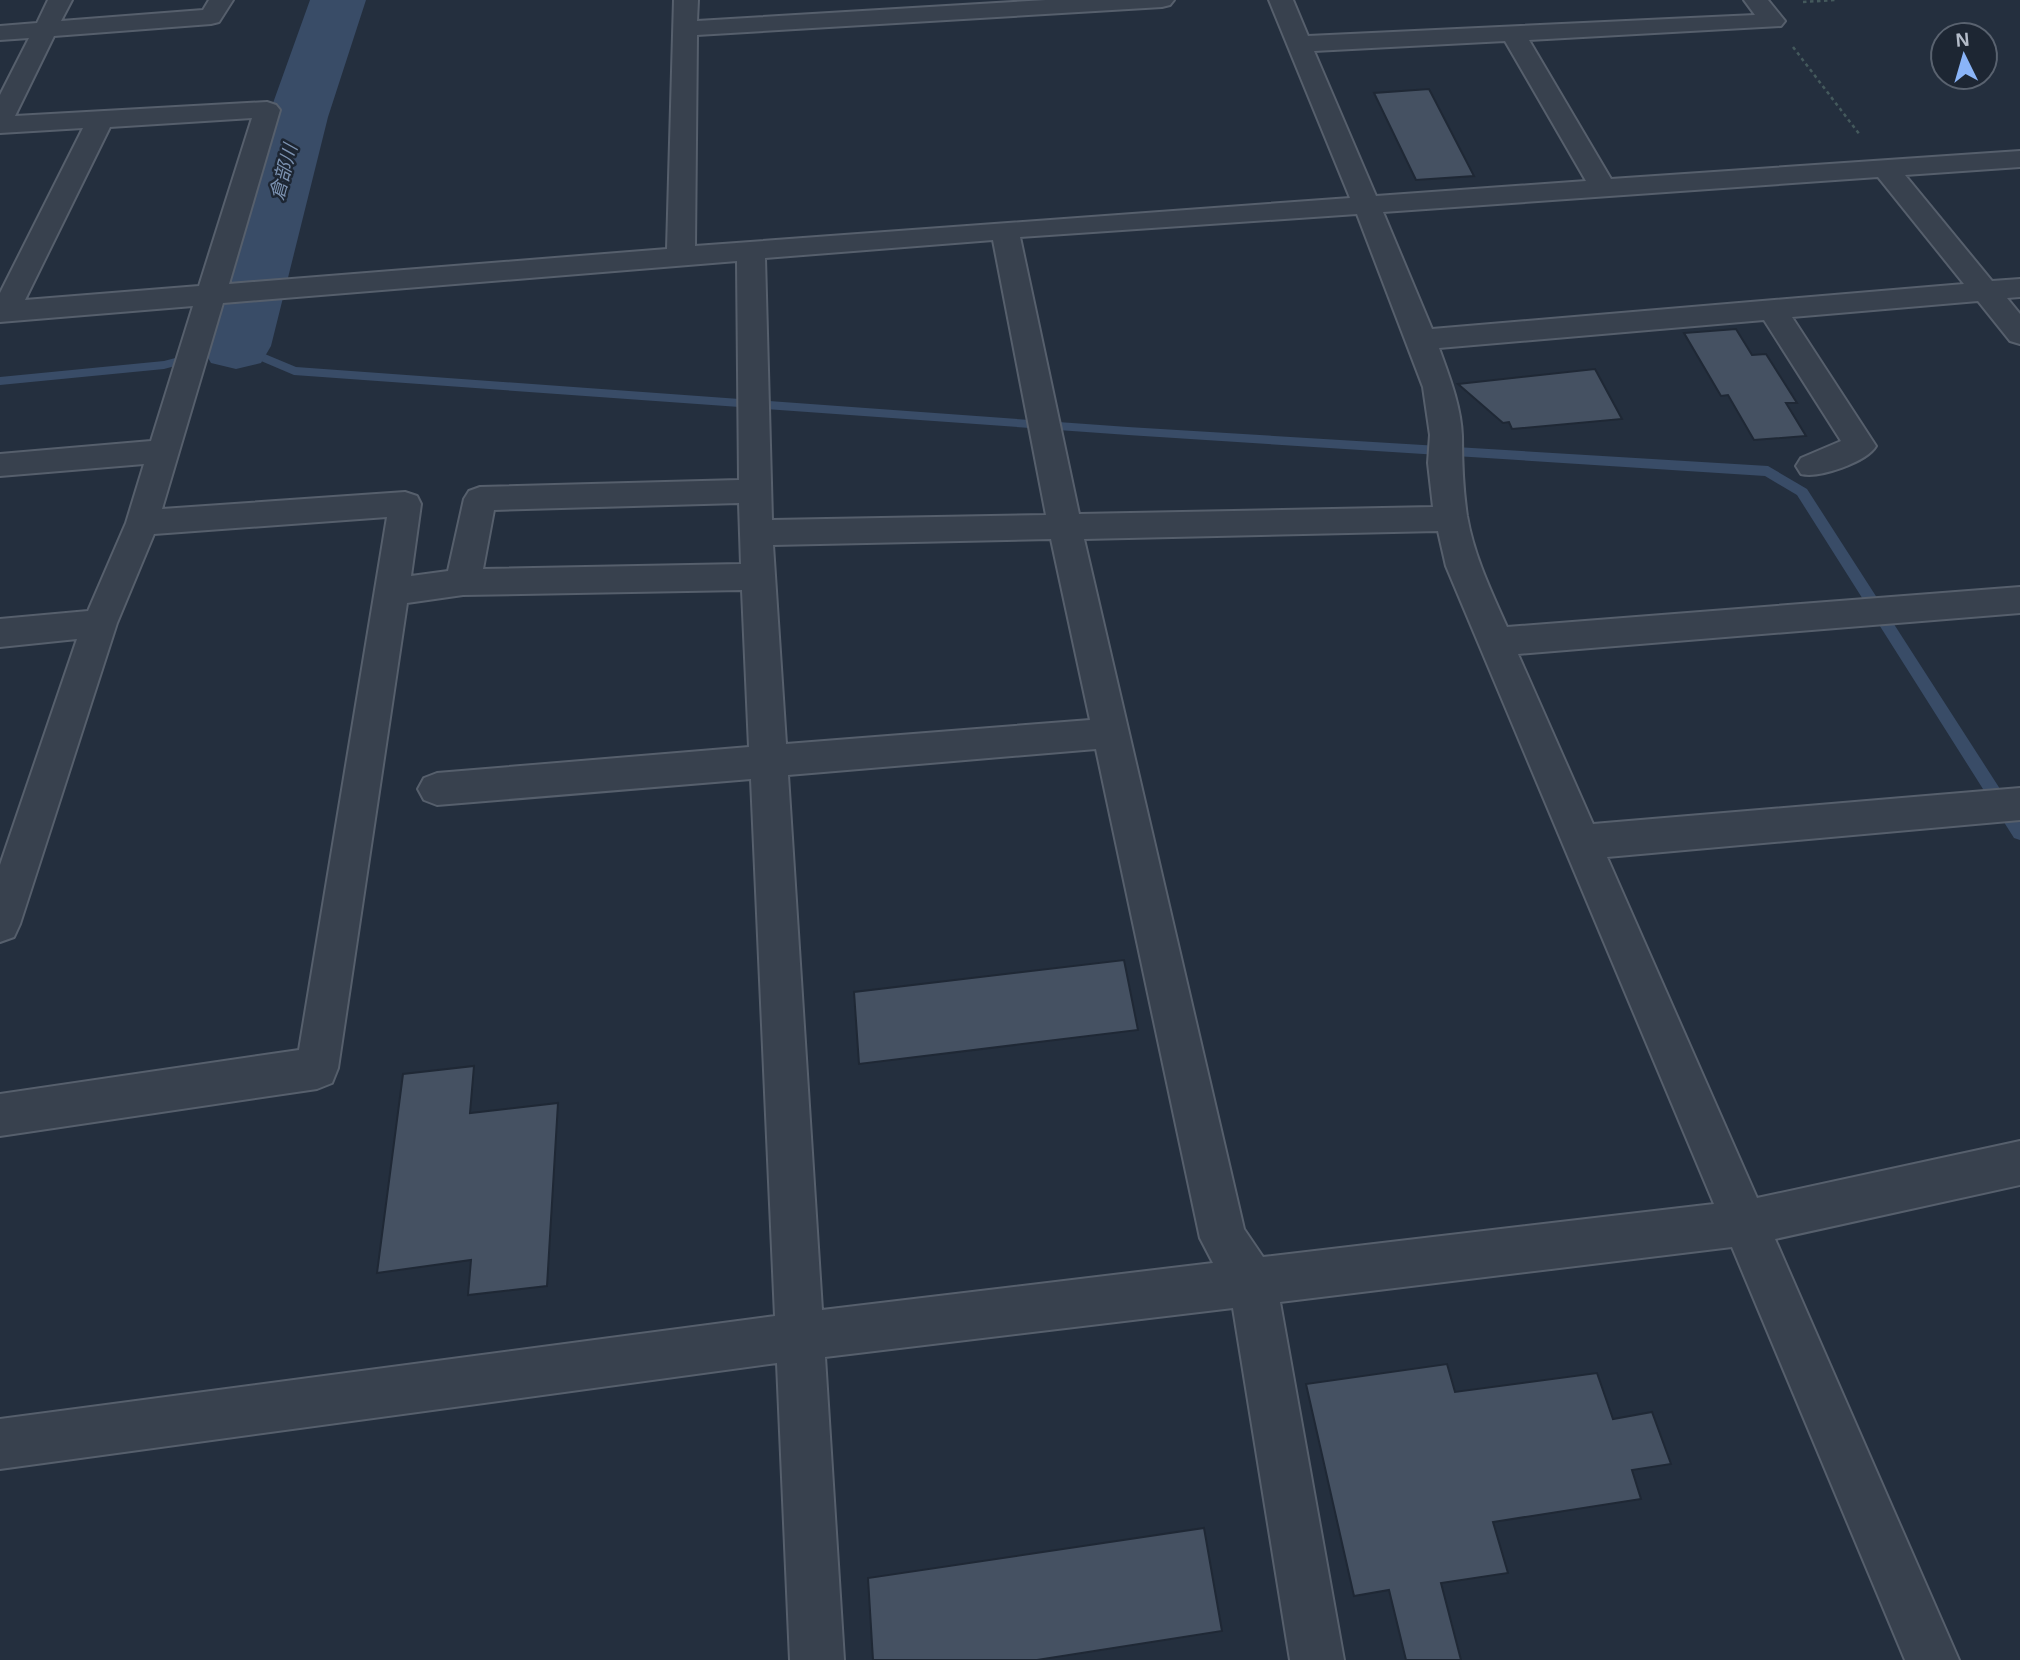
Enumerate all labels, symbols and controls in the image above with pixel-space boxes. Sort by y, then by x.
north arrow [1929,21,1999,91]
text: N [1955,29,1970,51]
water label: 倉部川 [266,140,302,202]

